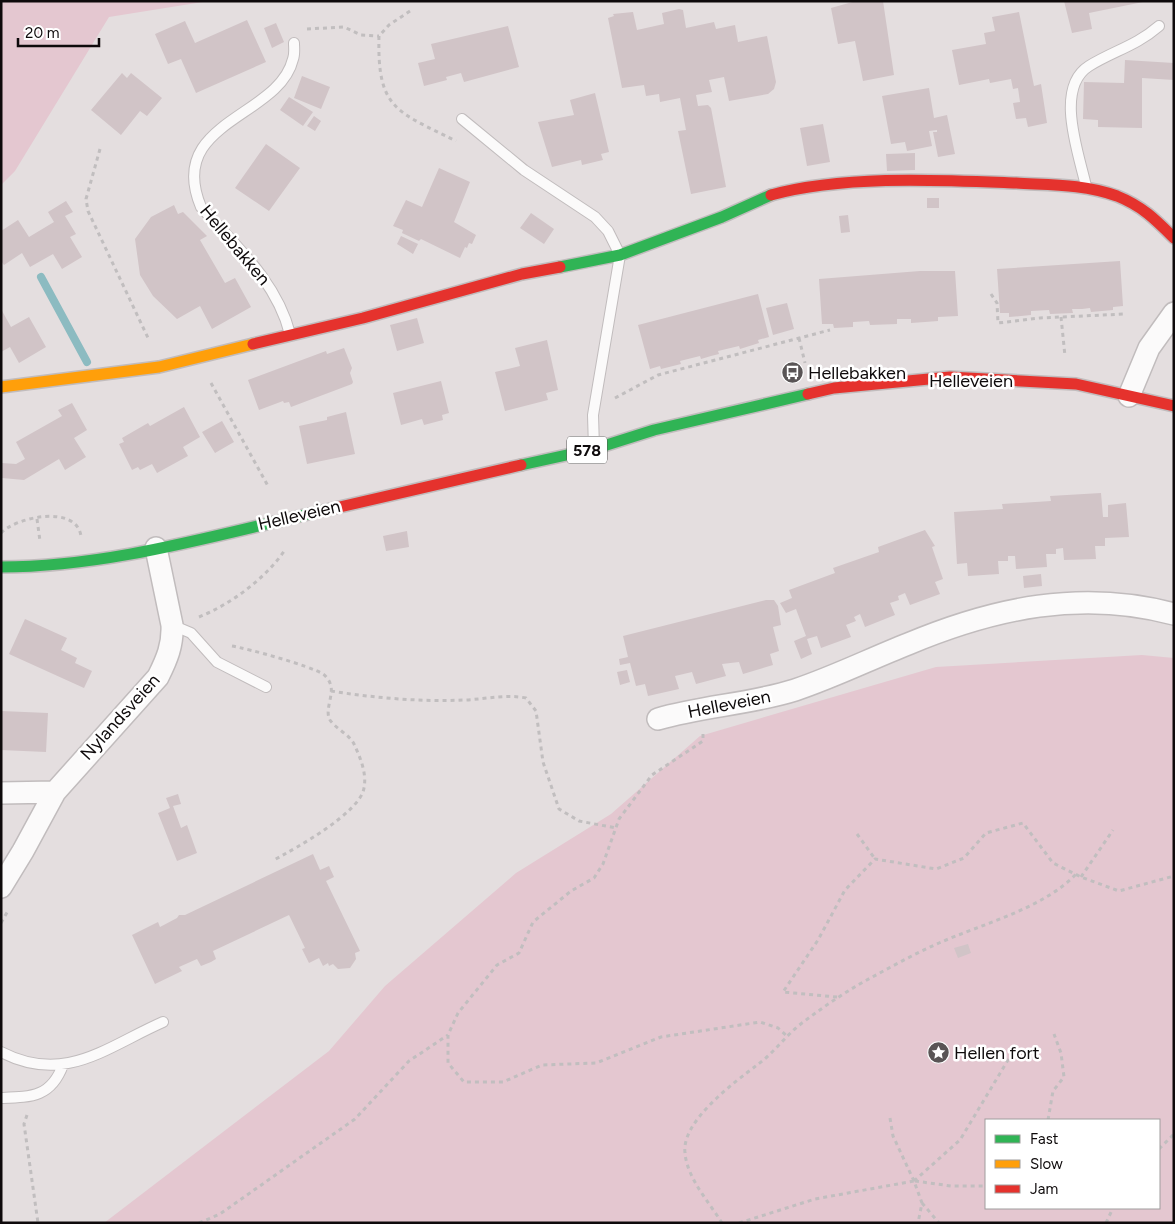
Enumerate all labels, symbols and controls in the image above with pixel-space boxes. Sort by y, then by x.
scale bar [18,15,99,47]
text: 20 m [25,24,59,42]
street label: Hellebakken [195,200,275,290]
bus stop icon: Hellebakken [780,361,804,385]
place label: Hellebakken [808,362,906,384]
street label: Helleveien [929,370,1013,392]
road number: 578 [567,436,607,464]
street label: Helleveien [256,495,342,535]
street label: Nylandsveien [76,669,164,765]
street label: Helleveien [686,685,772,723]
place icon: Hellen fort [926,1041,950,1065]
place label: Hellen fort [954,1042,1040,1064]
legend [985,1119,1160,1209]
text: Fast [1030,1130,1059,1148]
text: Slow [1030,1155,1063,1173]
text: Jam [1030,1180,1058,1198]

